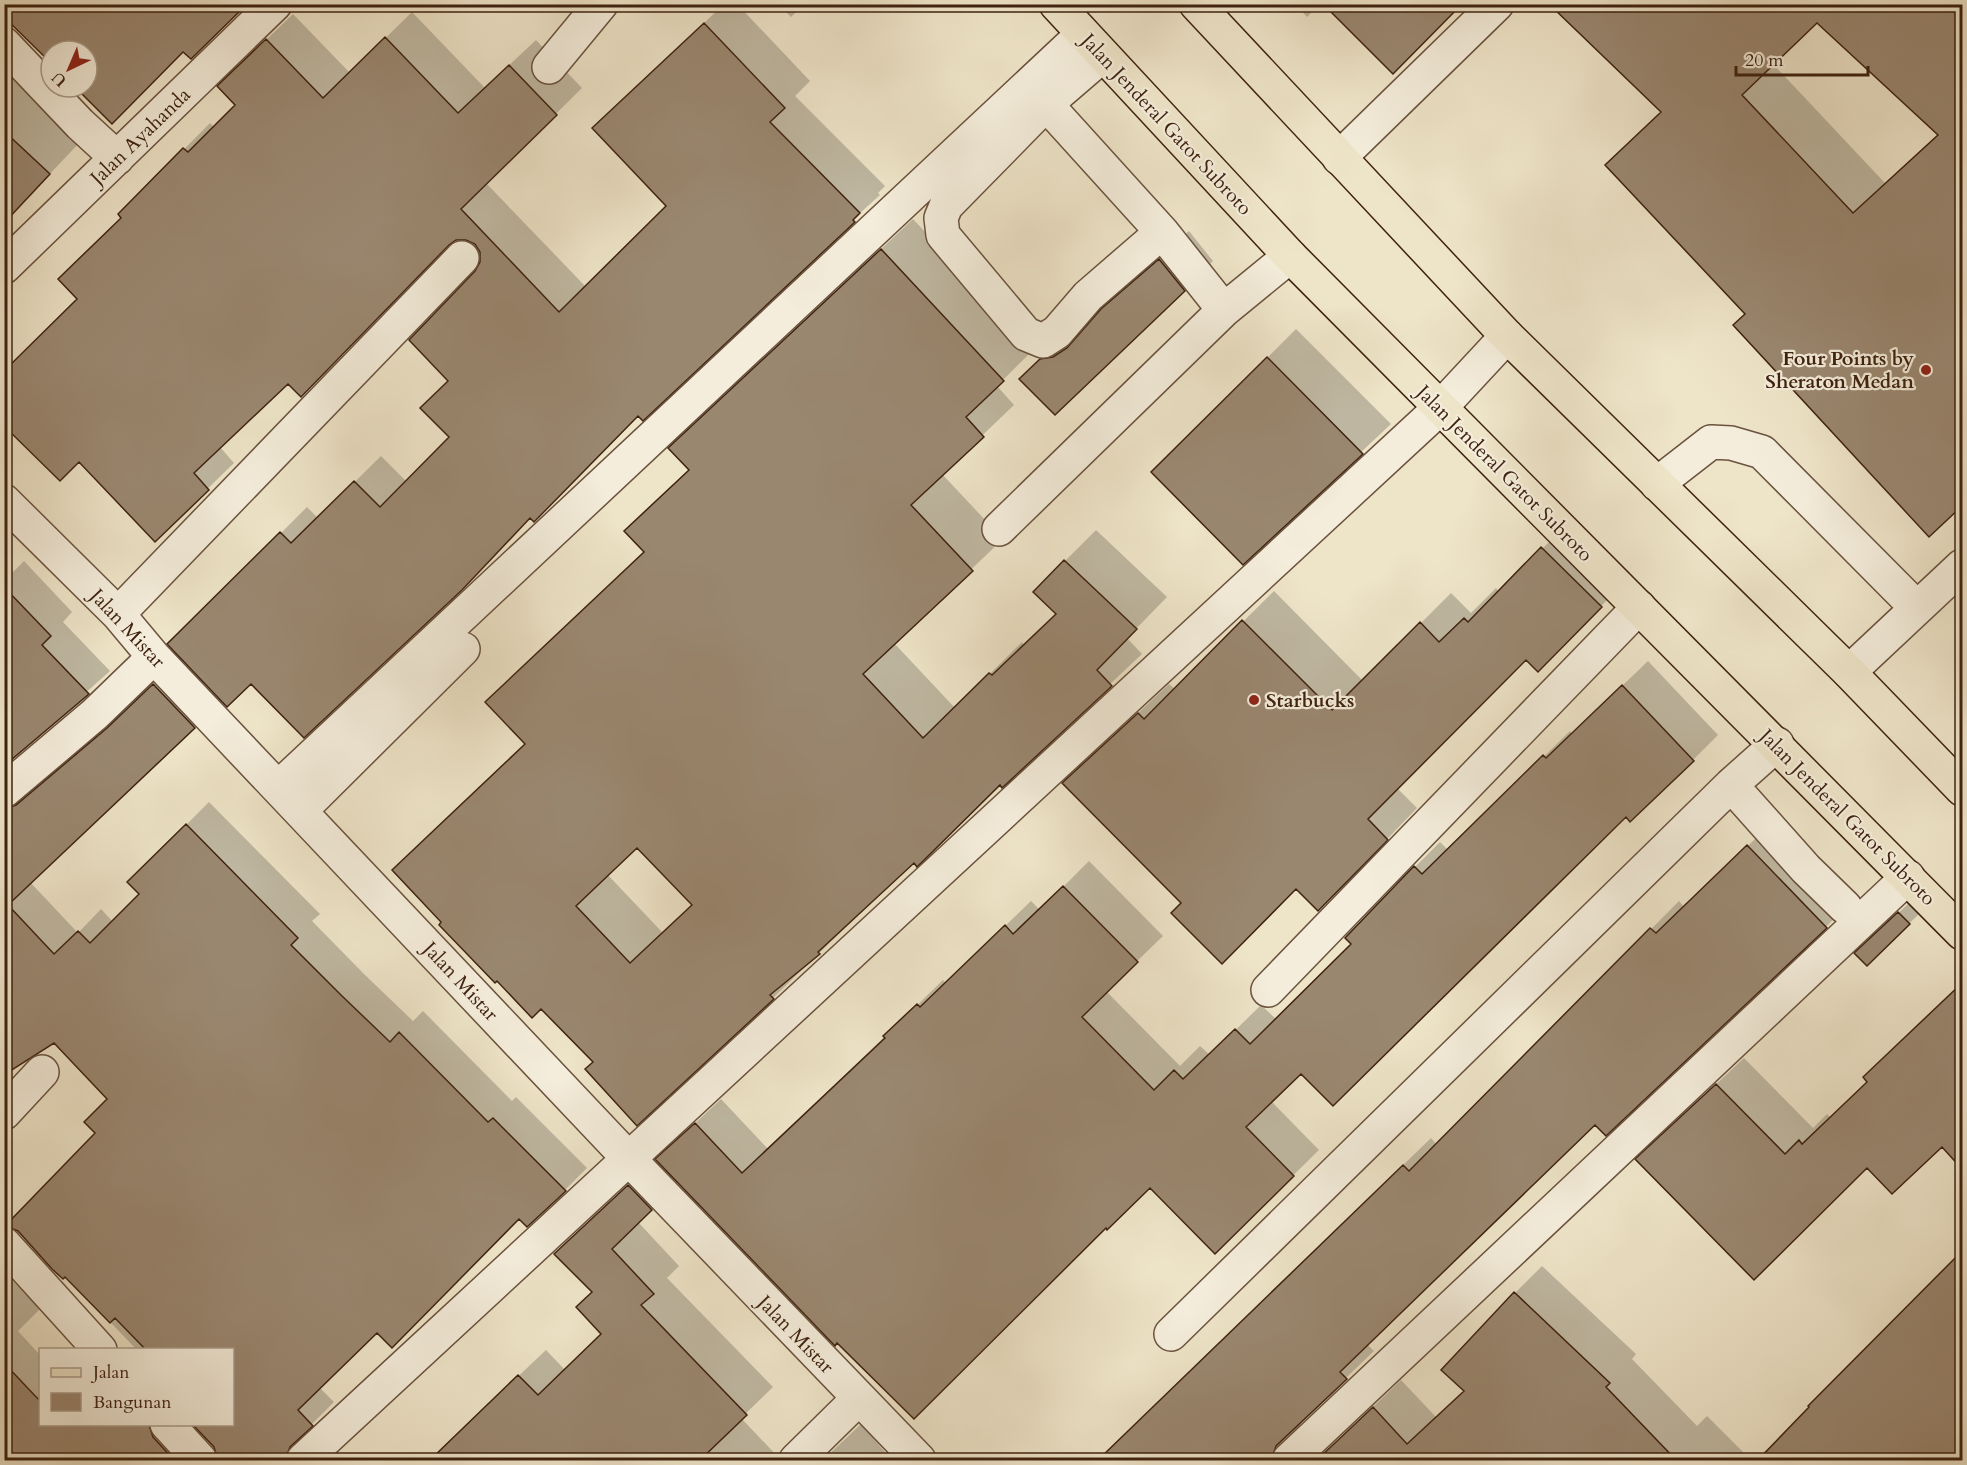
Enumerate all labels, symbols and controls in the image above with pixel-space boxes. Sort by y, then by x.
street label: Jalan Jenderal Gatot Subroto [1073,25,1258,221]
north arrow [39,39,99,99]
scale bar [1736,39,1868,77]
text: 20 m [1745,48,1784,73]
text: U [47,67,72,92]
street label: Jalan Ayahanda [82,81,197,193]
place label: Four Points by Sheraton Medan [1765,345,1915,395]
marker: Four Points by Sheraton Medan [1919,363,1933,377]
street label: Jalan Jenderal Gatot Subroto [1408,377,1599,568]
street label: Jalan Mistar [82,581,172,674]
place label: Starbucks [1266,687,1354,714]
marker: Starbucks [1247,693,1261,707]
street label: Jalan Jenderal Gatot Subroto [1751,721,1942,912]
street label: Jalan Mistar [415,934,505,1027]
street label: Jalan Mistar [749,1287,840,1380]
legend [39,1348,234,1426]
text: Jalan [90,1360,130,1385]
text: Bangunan [93,1390,172,1415]

